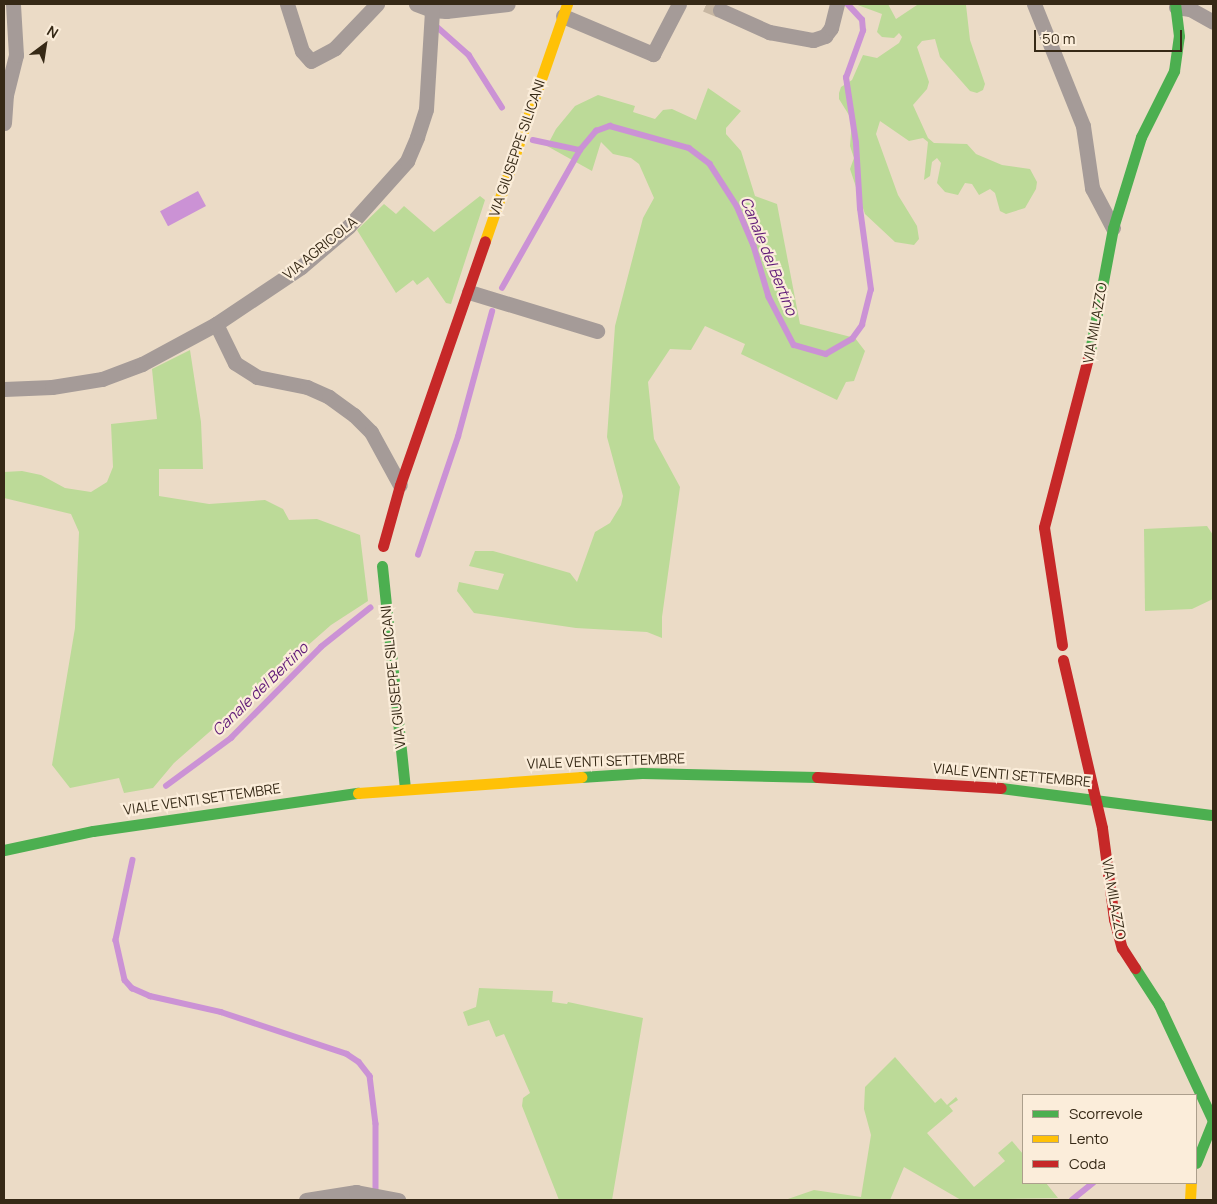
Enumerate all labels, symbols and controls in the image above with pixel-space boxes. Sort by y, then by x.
north arrow [20,20,70,70]
scale bar [1037,20,1184,52]
text: N [44,21,62,42]
text: 50 m [1042,28,1076,49]
street label: VIA GIUSEPPE SILICANI [486,77,548,219]
water label: Canale del Bertino [737,194,801,318]
street label: VIA AGRICOLA [280,213,360,283]
street label: VIA MILAZZO [1080,281,1110,365]
street label: VIA GIUSEPPE SILICANI [377,605,409,749]
water label: Canale del Bertino [208,639,312,739]
street label: VIALE VENTI SETTEMBRE [527,750,685,772]
street label: VIALE VENTI SETTEMBRE [932,760,1092,790]
street label: VIALE VENTI SETTEMBRE [122,780,282,818]
street label: VIA MILAZZO [1099,857,1129,941]
legend [1022,1094,1197,1184]
text: Scorrevole [1069,1103,1143,1124]
text: Lento [1069,1128,1109,1149]
text: Coda [1069,1153,1106,1174]

